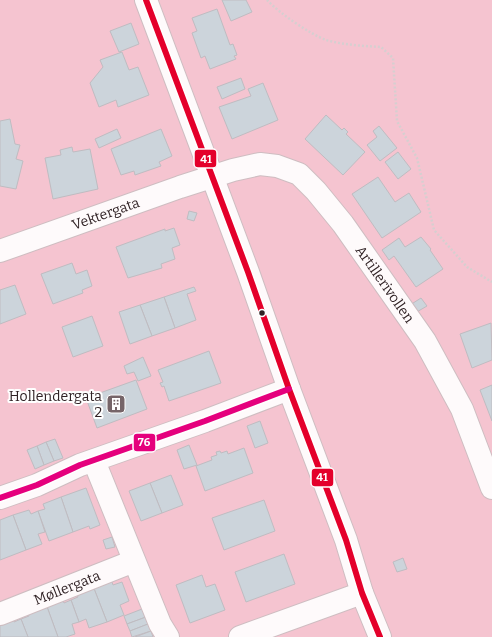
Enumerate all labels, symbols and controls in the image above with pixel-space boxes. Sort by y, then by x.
line badge: 41 [194,149,217,168]
text: 41 [200,153,212,166]
street label: Vektergata [70,194,142,234]
street label: Artillerivollen [352,242,418,327]
unlabelled marker [257,308,267,318]
place label: Hollendergata 2 [9,388,102,421]
building icon: Hollendergata 2 [105,393,127,415]
line badge: 76 [133,433,156,452]
text: 76 [138,436,151,449]
line badge: 41 [311,468,334,487]
text: 41 [316,471,328,484]
street label: Møllergata [31,567,103,609]

